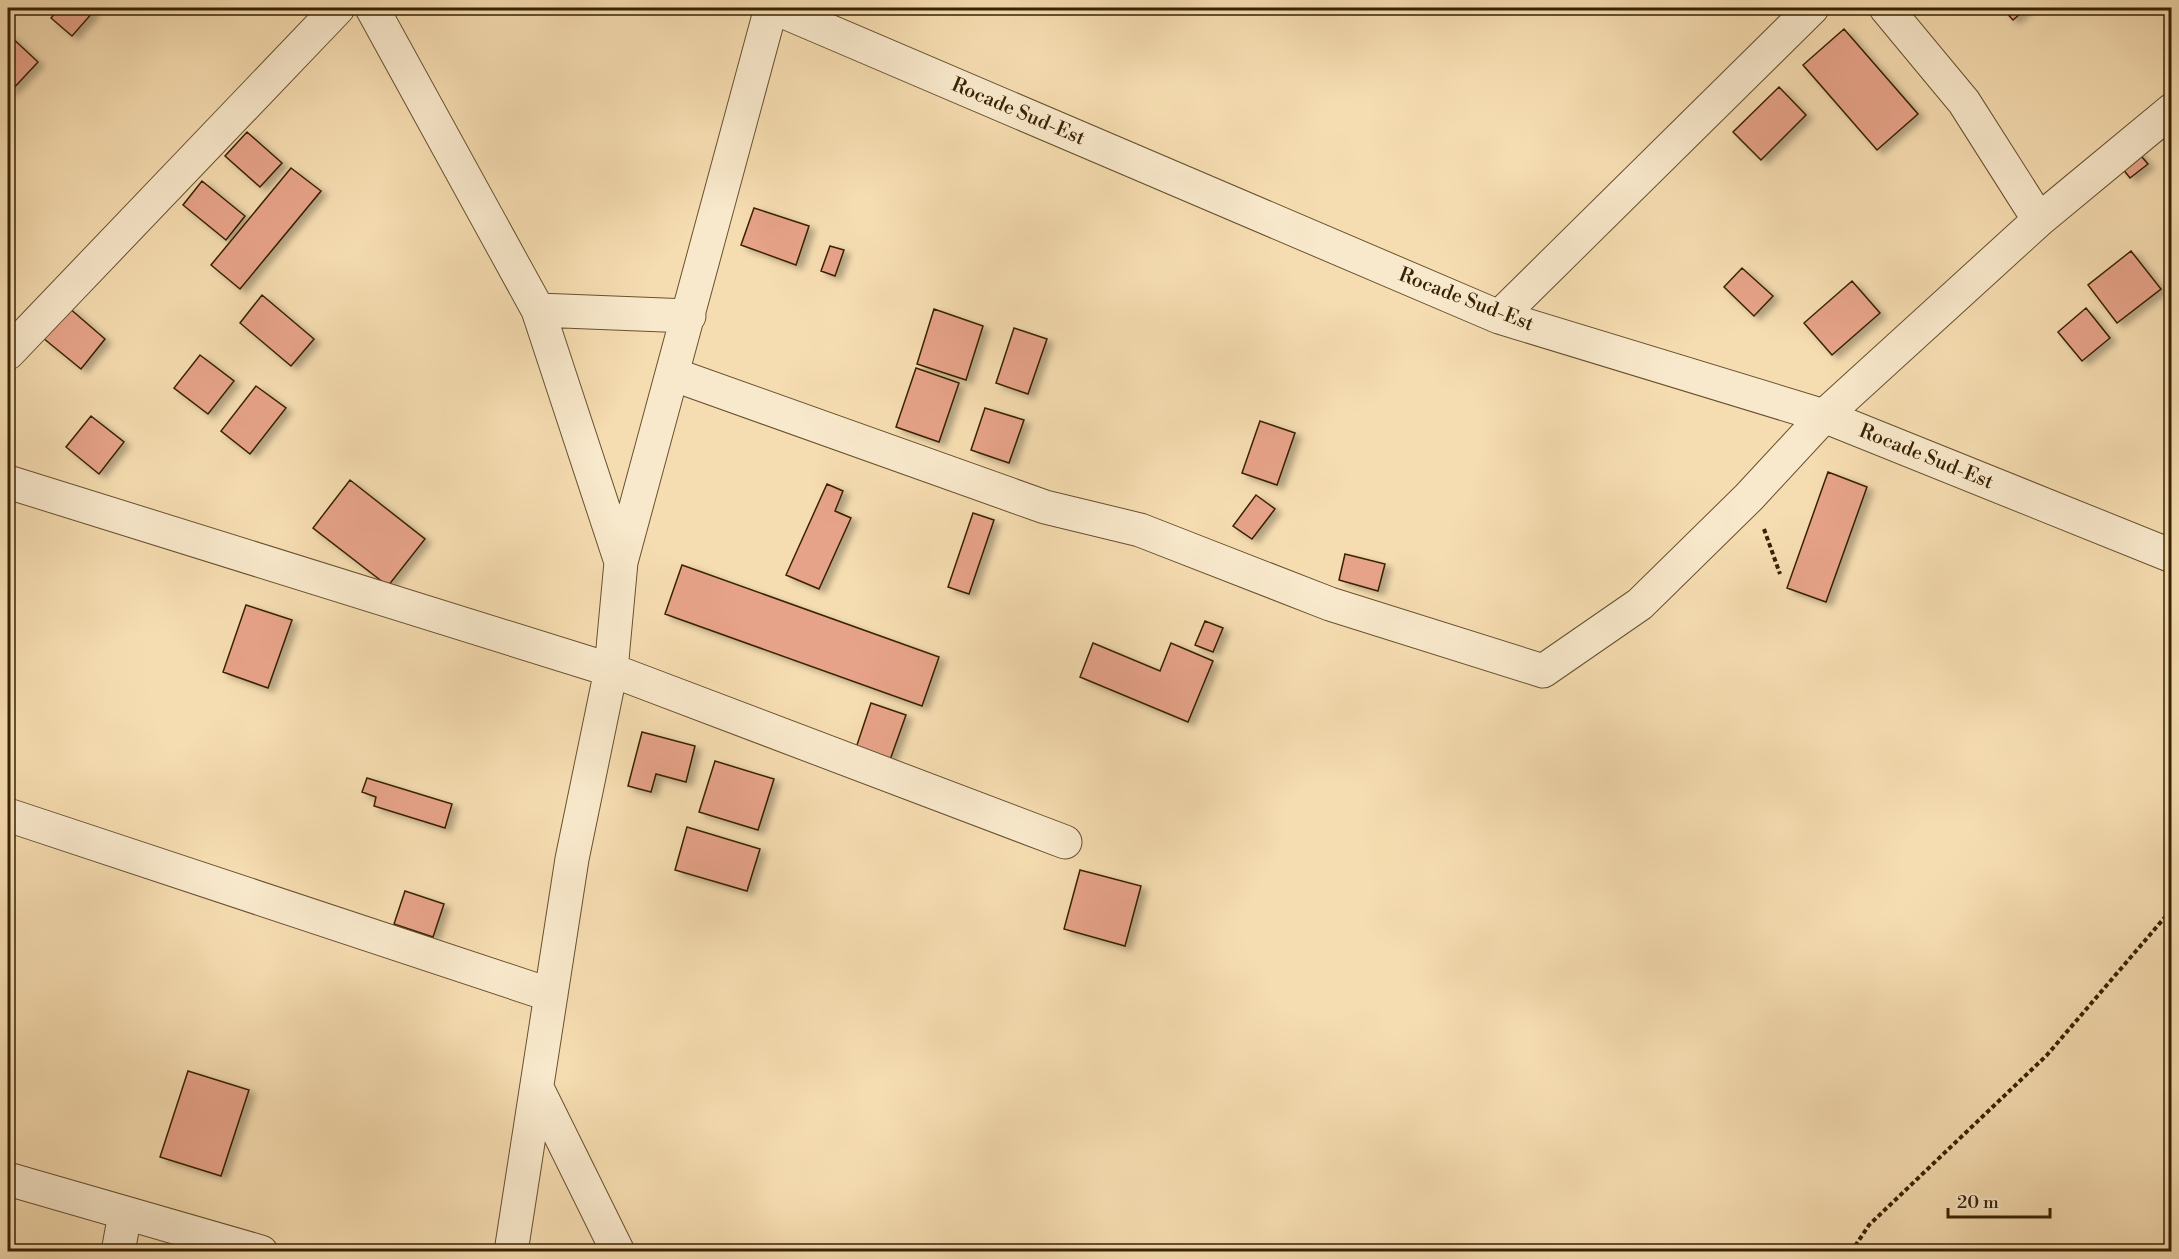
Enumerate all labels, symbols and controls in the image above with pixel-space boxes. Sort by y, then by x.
street label: Rocade Sud-Est [947,73,1089,151]
street label: Rocade Sud-Est [1395,263,1537,337]
street label: Rocade Sud-Est [1855,419,1997,495]
scale bar [1948,1181,2050,1219]
text: 20 m [1957,1191,1999,1214]

